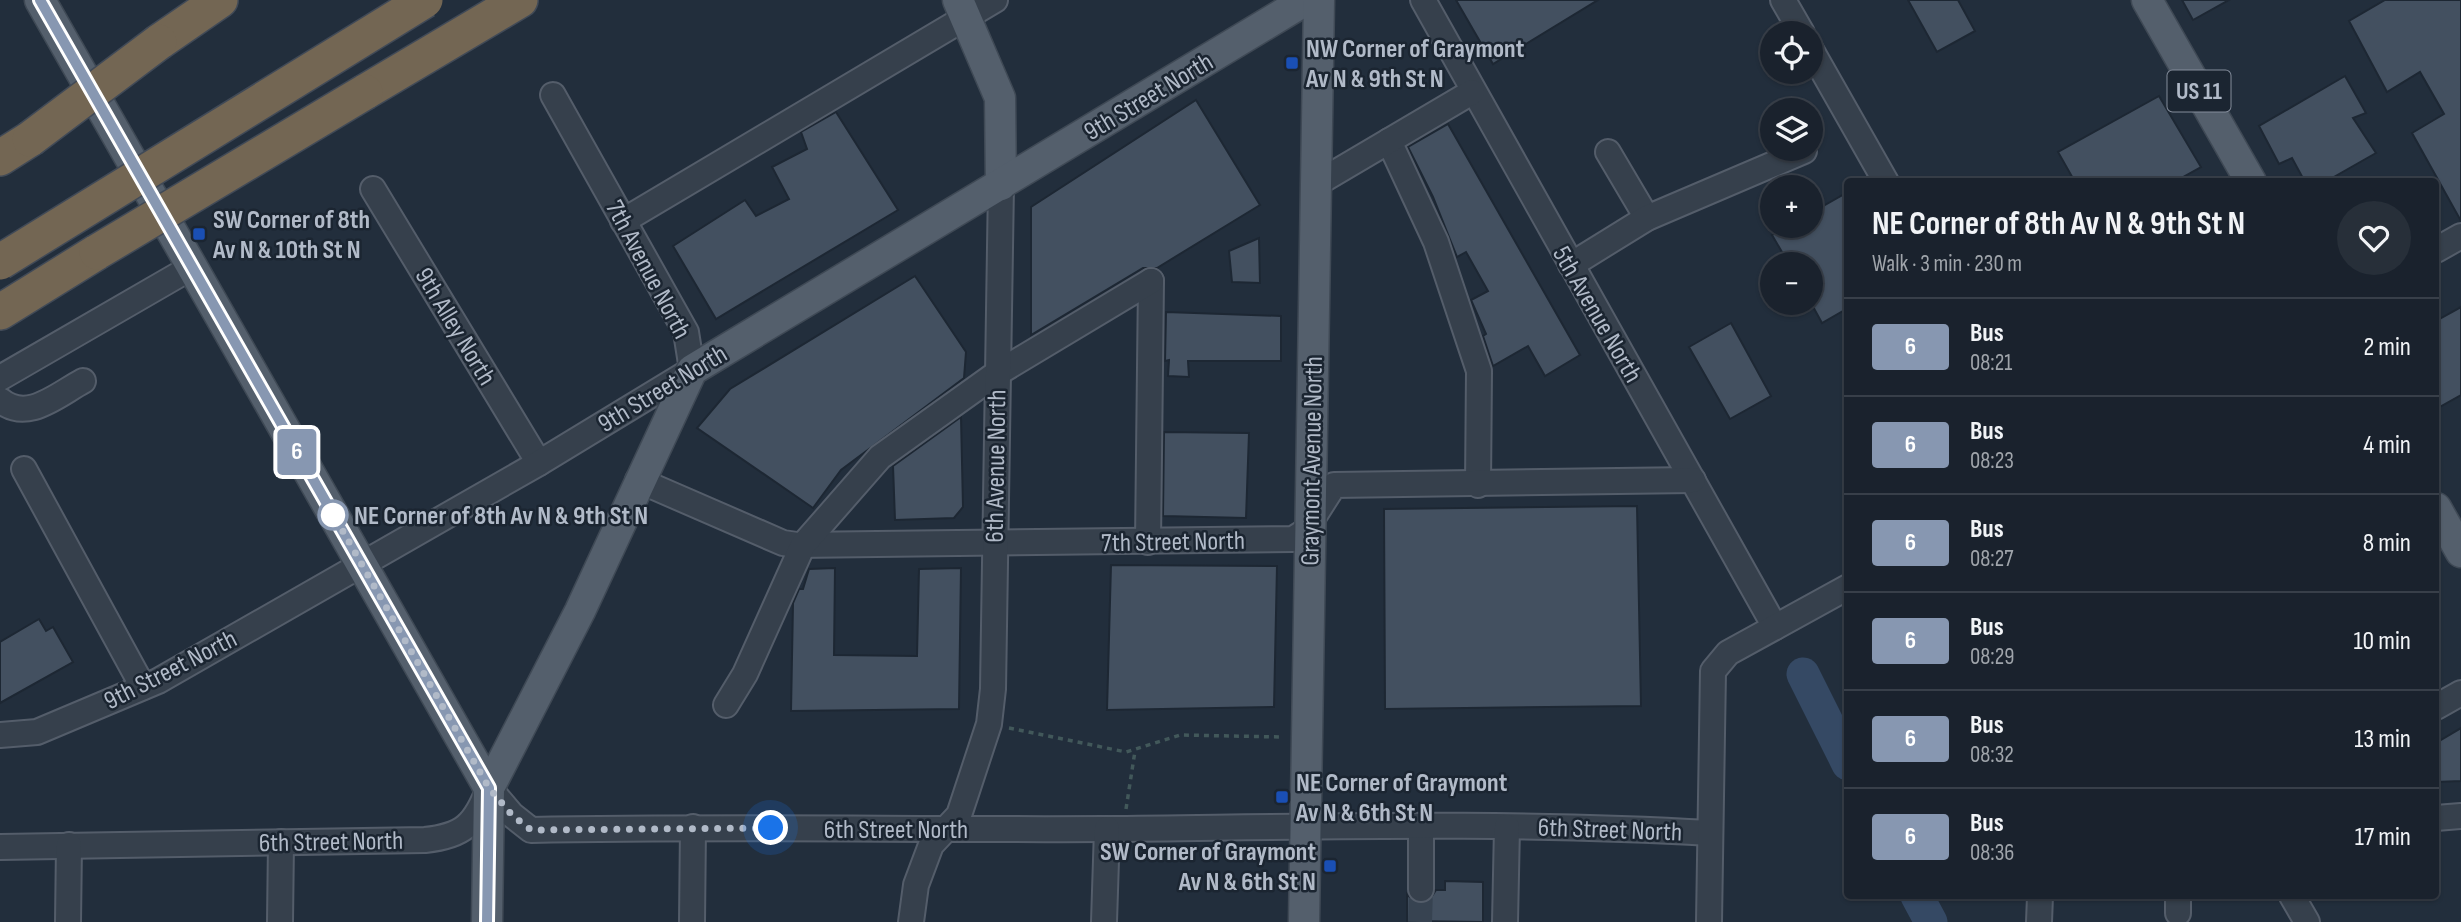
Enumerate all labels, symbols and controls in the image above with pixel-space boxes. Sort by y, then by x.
map controls [1760,21,1823,315]
button: locate [1760,21,1823,84]
place label: NW Corner of Graymont Av N & 9th St N [1305,34,1525,95]
street label: 9th Street North [1079,47,1219,148]
marker: NW Corner of Graymont Av N & 9th St N [1284,55,1300,71]
road number: US 11 [2168,70,2230,112]
button: layers [1760,98,1823,161]
button: + [1760,175,1823,238]
street label: 7th Avenue North [598,195,697,344]
button: heart [2337,201,2411,275]
text: NE Corner of 8th Av N & 9th St N [1872,204,2245,244]
place label: SW Corner of 8th Av N & 10th St N [212,205,370,266]
marker: SW Corner of 8th Av N & 10th St N [191,226,207,242]
street label: 5th Avenue North [1545,241,1648,388]
text: Walk · 3 min · 230 m [1872,250,2022,278]
button: − [1760,252,1823,315]
street label: 9th Alley North [408,262,502,391]
text: Bus [1970,318,2004,349]
text: 6 [1905,332,1916,361]
text: 2 min [2363,332,2411,363]
street label: 9th Street North [593,339,733,440]
text: 08:21 [1970,349,2012,377]
street label: Graymont Avenue North [1295,356,1330,566]
street label: 6th Avenue North [980,389,1013,543]
text: Bus [1970,416,2004,447]
line badge: 6 [274,429,320,475]
text: 6 [1905,430,1916,459]
text: 4 min [2363,430,2411,461]
text: 6 [291,437,303,466]
text: 08:23 [1970,447,2014,475]
marker: NE Corner of 8th Av N & 9th St N [318,500,348,530]
place label: NE Corner of 8th Av N & 9th St N [354,501,648,532]
text: Bus [1970,514,2004,545]
street label: 7th Street North [1101,526,1245,559]
text: 6 [1905,528,1916,557]
text: 8 min [2363,528,2411,559]
text: 08:27 [1970,545,2013,573]
text: Bus [1970,612,2004,643]
street label: 9th Street North [99,624,242,717]
text: 6 [1905,626,1916,655]
text: 10 min [2354,626,2411,657]
text: 08:29 [1970,643,2014,671]
text: Bus [1970,710,2004,741]
text: 6 [1905,724,1916,753]
text: 13 min [2354,724,2411,755]
text: 08:32 [1970,741,2014,769]
place label: NE Corner of Graymont Av N & 6th St N [1295,768,1508,829]
marker: NE Corner of Graymont Av N & 6th St N [1274,789,1290,805]
text: Bus [1970,808,2004,839]
your location [753,810,788,845]
street label: 6th Street North [1537,812,1683,849]
street label: 6th Street North [824,815,968,846]
text: 6 [1905,822,1916,851]
text: 17 min [2355,822,2411,853]
street label: 6th Street North [259,826,404,859]
place label: SW Corner of Graymont Av N & 6th St N [1100,837,1316,898]
text: 08:36 [1970,839,2014,867]
marker: SW Corner of Graymont Av N & 6th St N [1322,858,1338,874]

